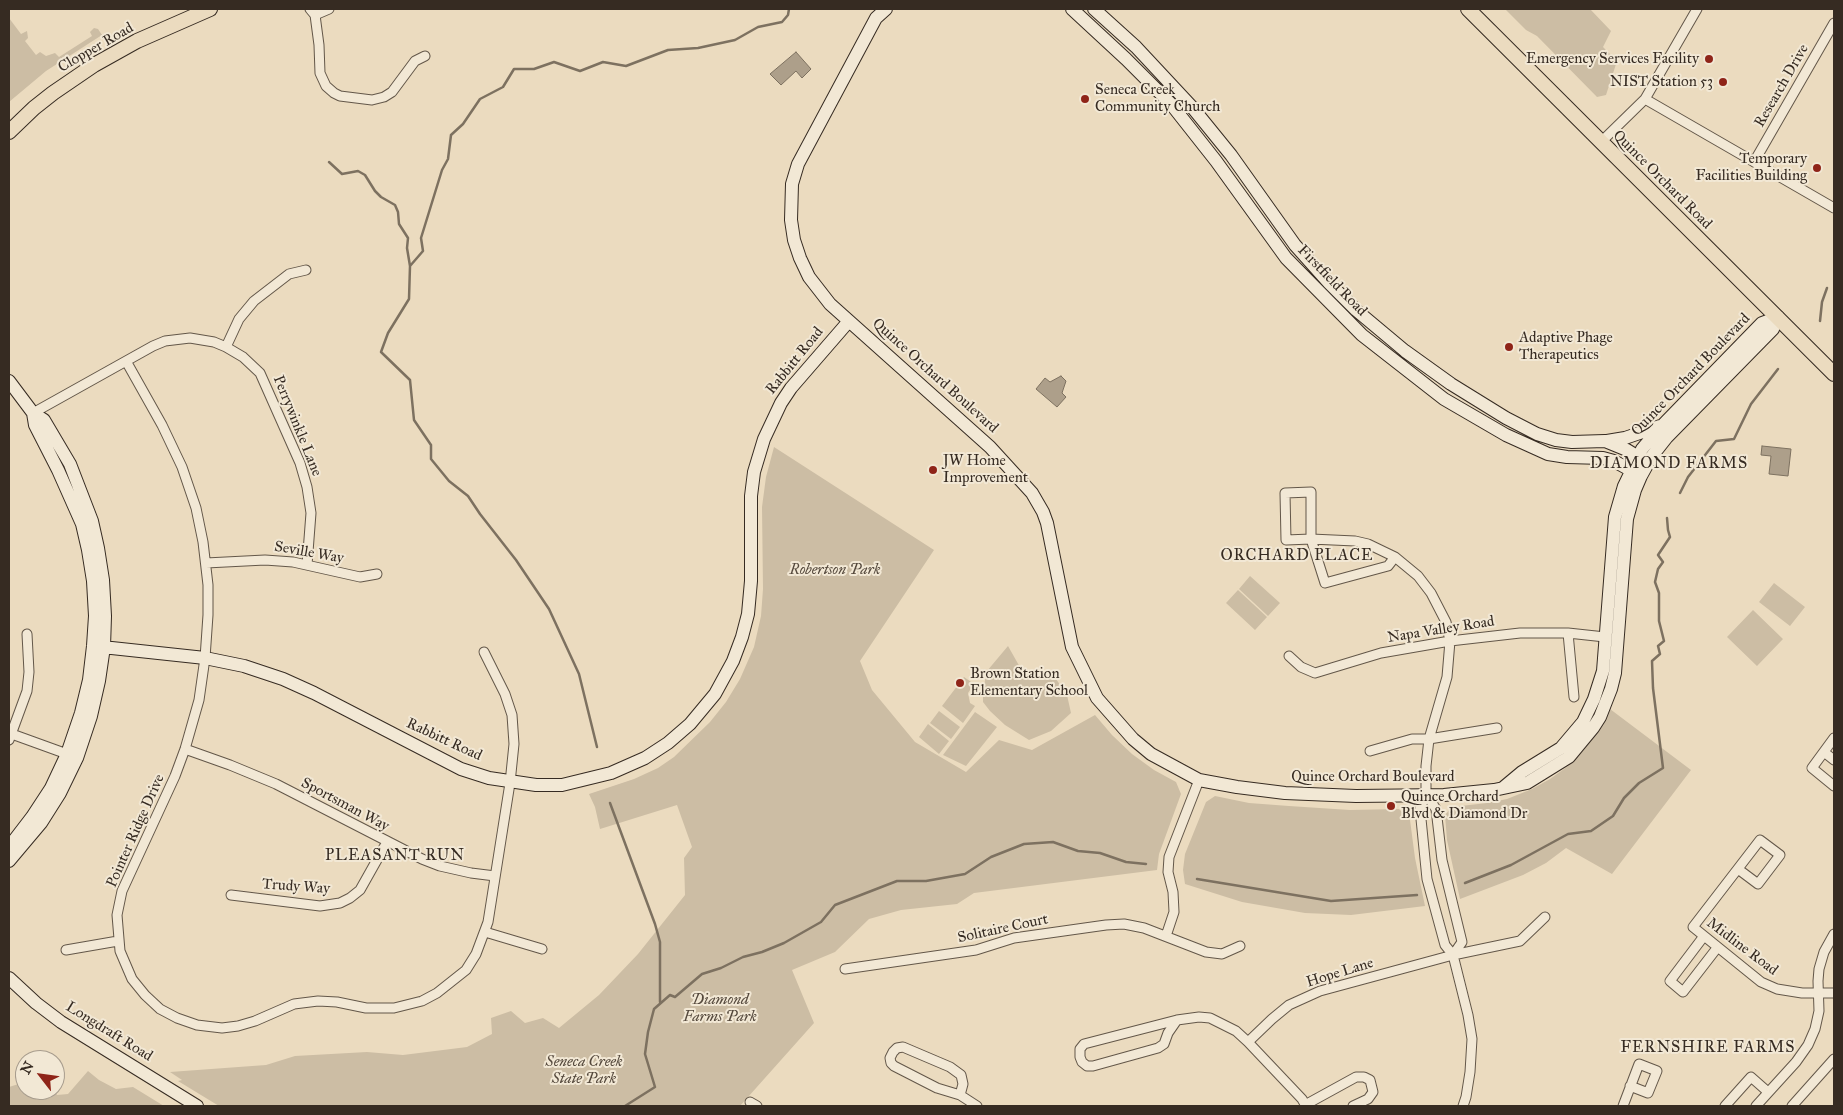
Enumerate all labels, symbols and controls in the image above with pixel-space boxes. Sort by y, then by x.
street label: Clopper Road [55,19,137,77]
street label: Research Drive [1751,41,1813,131]
place label: Emergency Services Facility [1526,50,1699,68]
marker: Emergency Services Facility [1703,53,1715,65]
place label: NIST Station 53 [1610,73,1713,91]
marker: NIST Station 53 [1717,76,1729,88]
place label: Seneca Creek Community Church [1095,81,1220,116]
marker: Seneca Creek Community Church [1079,93,1091,105]
street label: Quince Orchard Road [1609,127,1715,233]
place label: Temporary Facilities Building [1696,150,1807,185]
marker: Temporary Facilities Building [1811,162,1823,174]
street label: Firstfield Road [1294,242,1370,320]
street label: Quince Orchard Boulevard [1628,310,1754,440]
street label: Quince Orchard Boulevard [868,315,1002,437]
street label: Rabbitt Road [762,324,828,398]
place label: Adaptive Phage Therapeutics [1519,329,1613,364]
marker: Adaptive Phage Therapeutics [1503,341,1515,353]
street label: Perrywinkle Lane [269,373,325,479]
place label: JW Home Improvement [943,452,1028,487]
district label: DIAMOND FARMS [1588,454,1750,474]
marker: JW Home Improvement [927,464,939,476]
street label: Seville Way [273,538,345,568]
district label: ORCHARD PLACE [1219,546,1375,566]
park label: Robertson Park [789,561,881,579]
street label: Napa Valley Road [1386,613,1496,647]
place label: Brown Station Elementary School [970,665,1088,700]
marker: Brown Station Elementary School [954,677,966,689]
street label: Rabbitt Road [403,715,485,765]
street label: Quince Orchard Boulevard [1291,768,1455,786]
street label: Pointer Ridge Drive [103,772,169,890]
street label: Sportsman Way [298,774,392,836]
place label: Quince Orchard Blvd & Diamond Dr [1401,788,1527,823]
marker: Quince Orchard Blvd & Diamond Dr [1385,800,1397,812]
district label: PLEASANT RUN [323,846,467,866]
street label: Trudy Way [261,876,331,898]
street label: Solitaire Court [956,911,1050,947]
street label: Midline Road [1703,914,1781,980]
street label: Hope Lane [1304,954,1376,992]
park label: Diamond Farms Park [683,991,757,1026]
street label: Longdraft Road [62,998,156,1066]
district label: FERNSHIRE FARMS [1619,1038,1797,1058]
north arrow [15,1050,65,1100]
park label: Seneca Creek State Park [546,1053,622,1088]
text: N [17,1058,38,1077]

